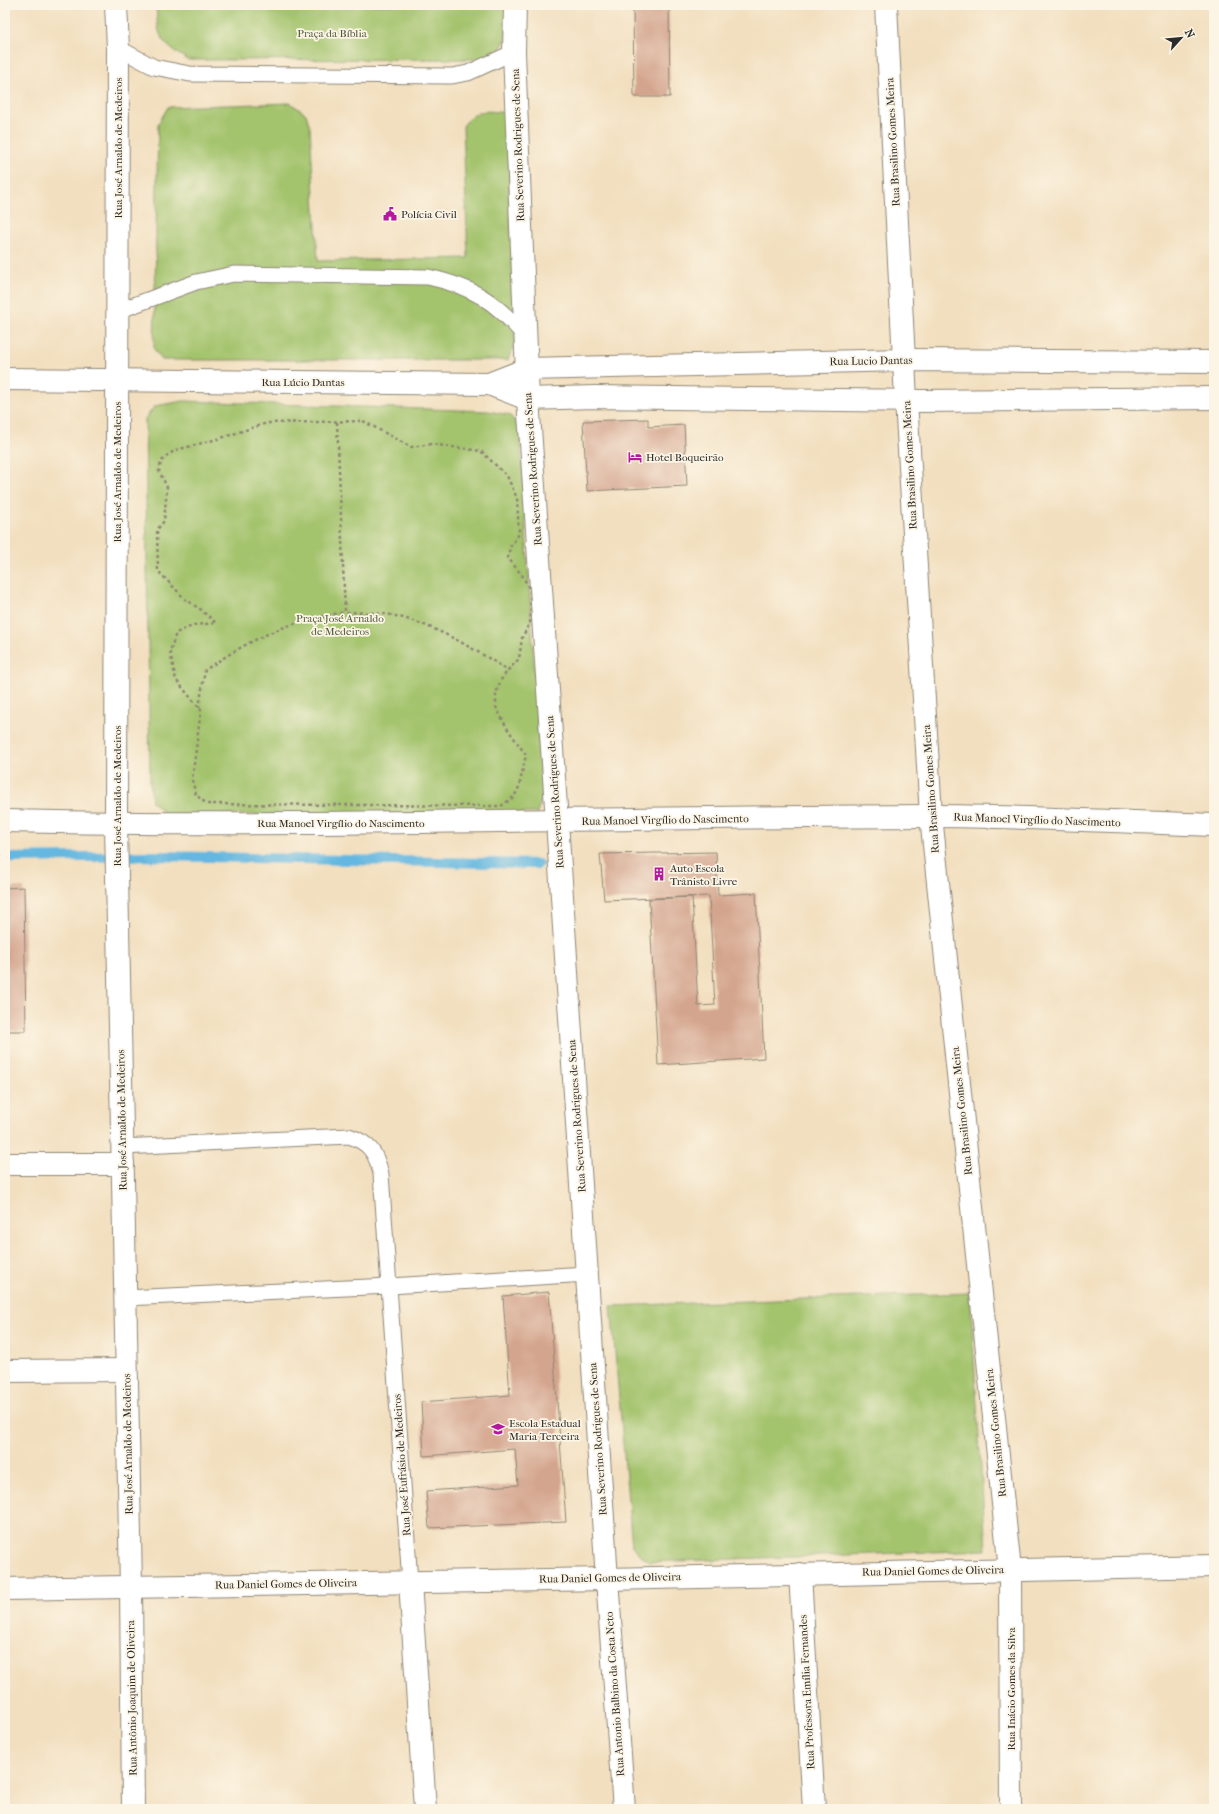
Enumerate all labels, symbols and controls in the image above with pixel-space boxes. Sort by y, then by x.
north arrow [1161,18,1201,58]
park label: Praça da Bíblia [297,27,368,40]
text: N [1182,27,1197,41]
street label: Rua Severino Rodrigues de Sena [509,67,527,222]
street label: Rua Brasilino Gomes Meira [883,76,903,207]
street label: Rua José Arnaldo de Medeiros [112,77,125,219]
public building icon: Polícia Civil [382,206,398,222]
place label: Polícia Civil [401,208,457,221]
street label: Rua Lucio Dantas [829,354,913,368]
street label: Rua Lúcio Dantas [261,376,345,389]
street label: Rua Severino Rodrigues de Sena [521,391,545,546]
street label: Rua Brasilino Gomes Meira [900,399,920,530]
street label: Rua José Arnaldo de Medeiros [111,401,124,543]
hotel icon: Hotel Boqueirão [627,449,643,465]
place label: Hotel Boqueirão [646,451,724,464]
park label: Praça José Arnaldo de Medeiros [296,612,384,638]
street label: Rua Severino Rodrigues de Sena [543,714,567,869]
street label: Rua Brasilino Gomes Meira [920,723,942,854]
street label: Rua José Arnaldo de Medeiros [111,725,124,867]
street label: Rua Manoel Virgílio do Nascimento [953,811,1121,829]
street label: Rua Manoel Virgílio do Nascimento [581,812,749,828]
street label: Rua Manoel Virgílio do Nascimento [257,817,425,830]
place label: Auto Escola Trânisto Livre [669,862,738,888]
building icon: Auto Escola Trânisto Livre [651,866,667,882]
street label: Rua Severino Rodrigues de Sena [565,1038,589,1193]
street label: Rua Brasilino Gomes Meira [949,1045,975,1176]
street label: Rua José Arnaldo de Medeiros [114,1049,130,1191]
street label: Rua Severino Rodrigues de Sena [586,1361,610,1516]
street label: Rua Brasilino Gomes Meira [983,1367,1009,1498]
street label: Rua José Arnaldo de Medeiros [120,1373,136,1515]
street label: Rua José Eufrásio de Medeiros [391,1394,413,1536]
place label: Escola Estadual Maria Terceira [509,1417,581,1443]
school or university icon: Escola Estadual Maria Terceira [490,1421,506,1437]
street label: Rua Daniel Gomes de Oliveira [862,1563,1005,1579]
street label: Rua Daniel Gomes de Oliveira [539,1570,682,1586]
street label: Rua Daniel Gomes de Oliveira [215,1576,358,1592]
street label: Rua Antonio Balbino da Costa Neto [603,1611,627,1777]
street label: Rua Professora Emília Fernandes [796,1614,818,1770]
street label: Rua Antônio Joaquim de Oliveira [124,1619,140,1776]
street label: Rua Inácio Gomes da Silva [1005,1627,1018,1751]

